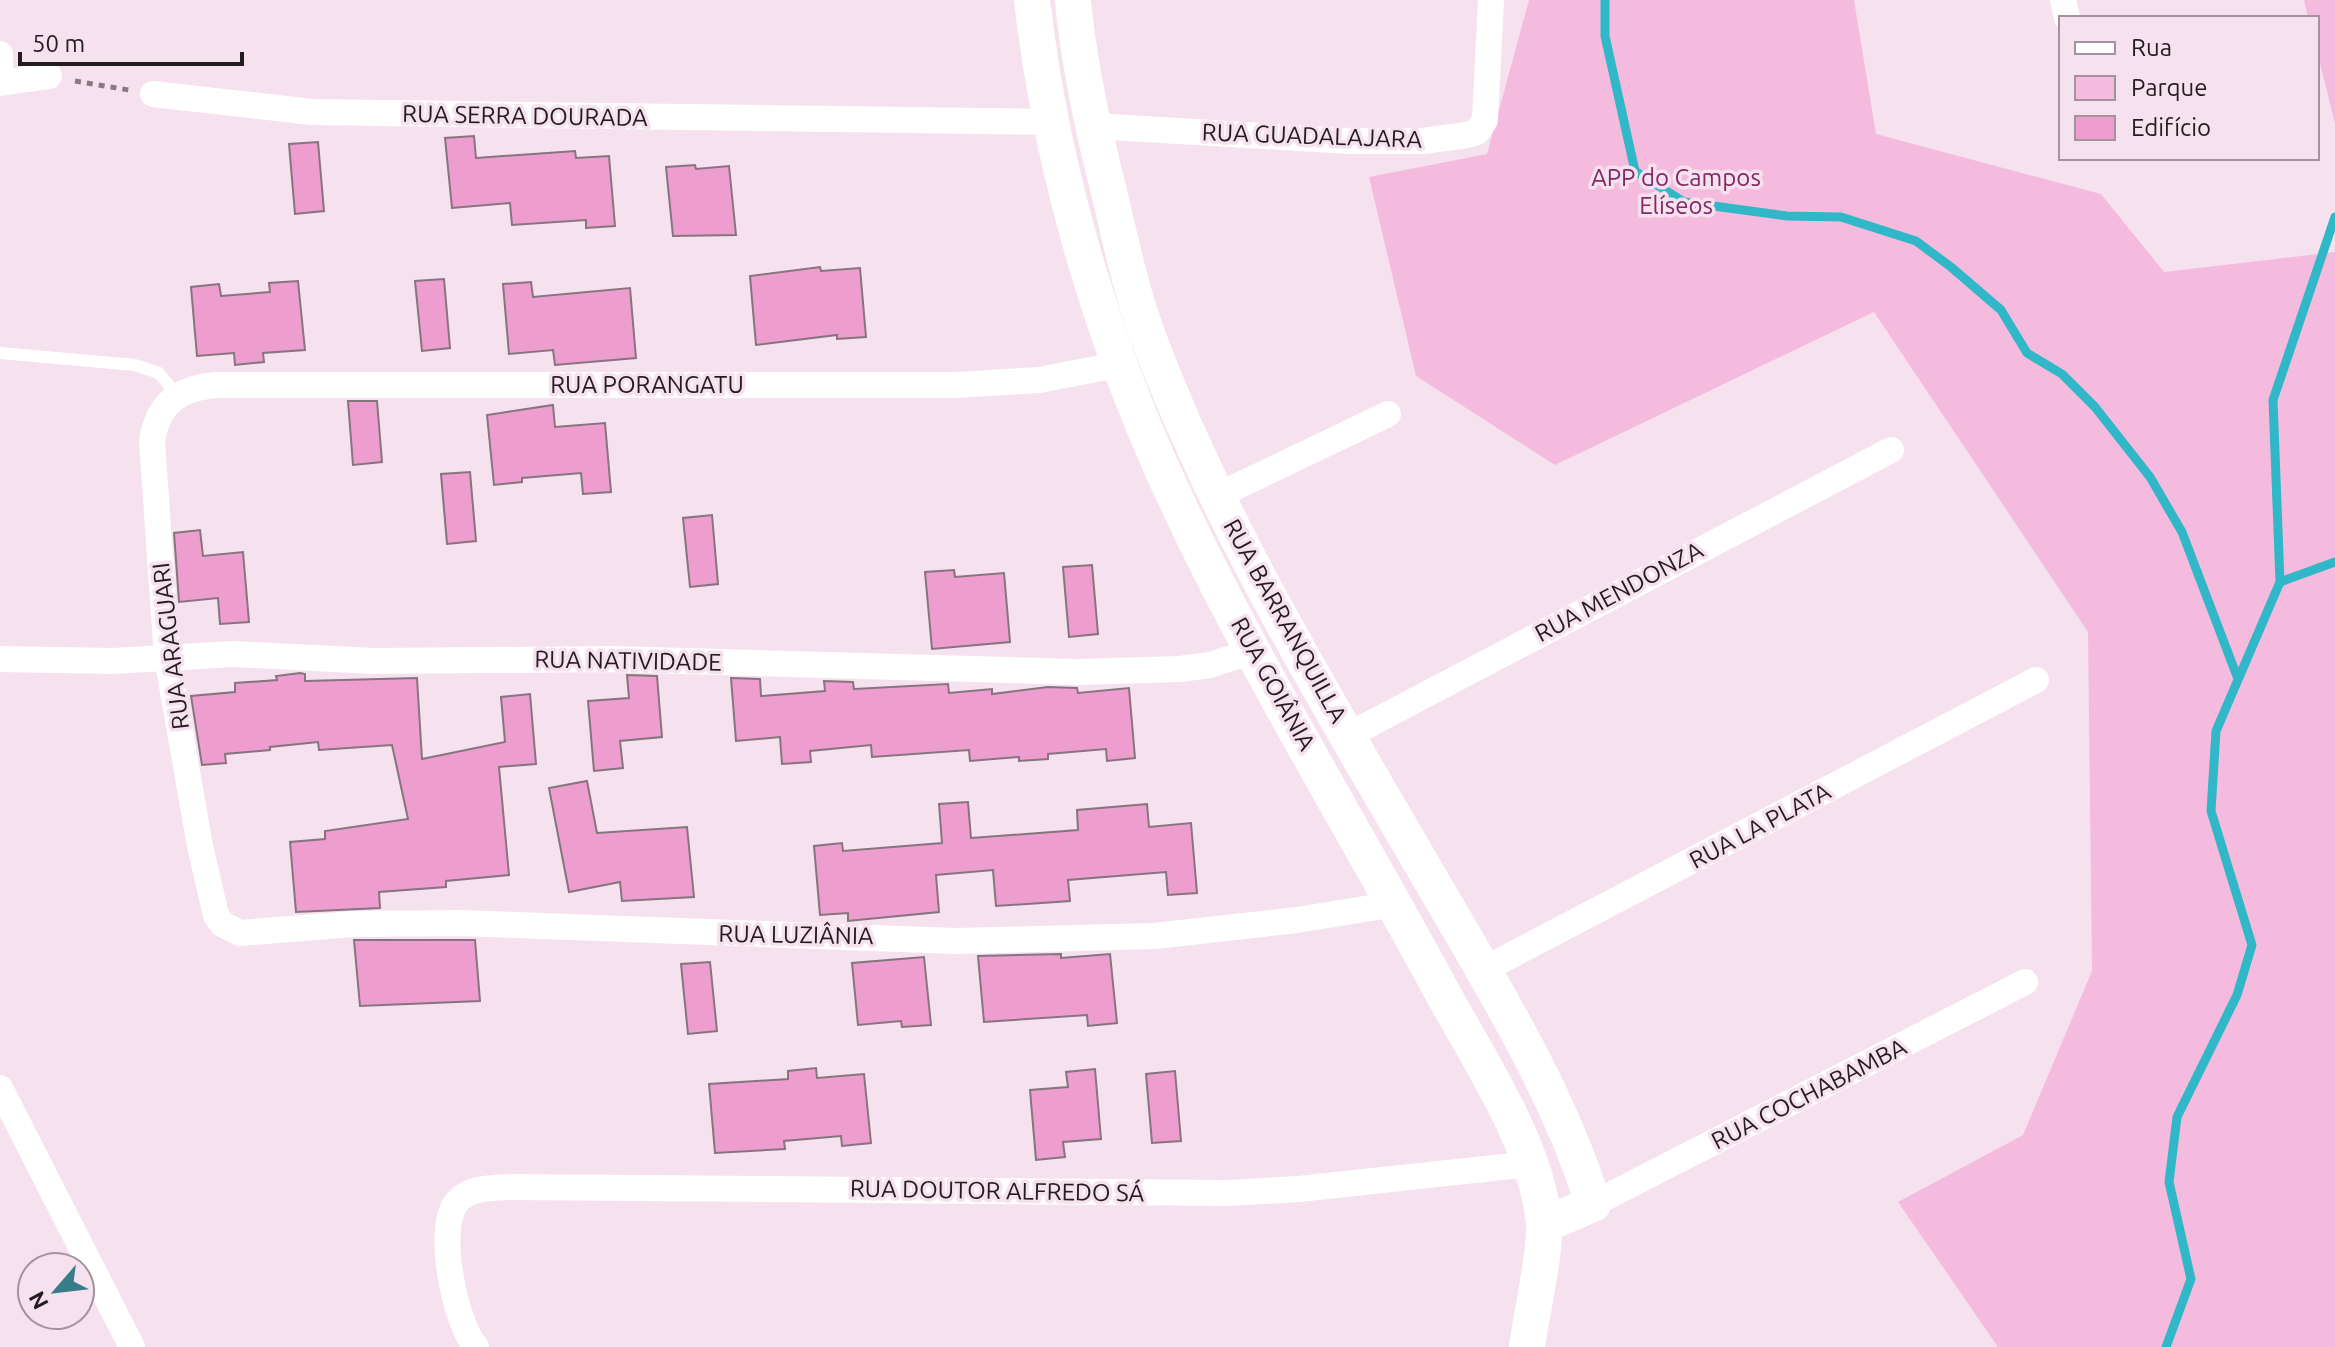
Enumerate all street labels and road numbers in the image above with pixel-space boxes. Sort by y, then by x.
street label: RUA SERRA DOURADA [402,100,648,131]
street label: RUA GUADALAJARA [1201,118,1423,153]
street label: RUA PORANGATU [550,371,744,398]
street label: RUA BARRANQUILLA [1218,514,1353,728]
street label: RUA MENDONZA [1530,536,1708,647]
street label: RUA ARAGUARI [147,561,194,731]
street label: RUA GOIÂNIA [1226,612,1322,755]
street label: RUA NATIVIDADE [534,645,722,676]
street label: RUA LA PLATA [1685,777,1835,874]
street label: RUA LUZIÂNIA [718,919,874,949]
street label: RUA COCHABAMBA [1707,1033,1911,1154]
street label: RUA DOUTOR ALFREDO SÁ [850,1173,1145,1207]

